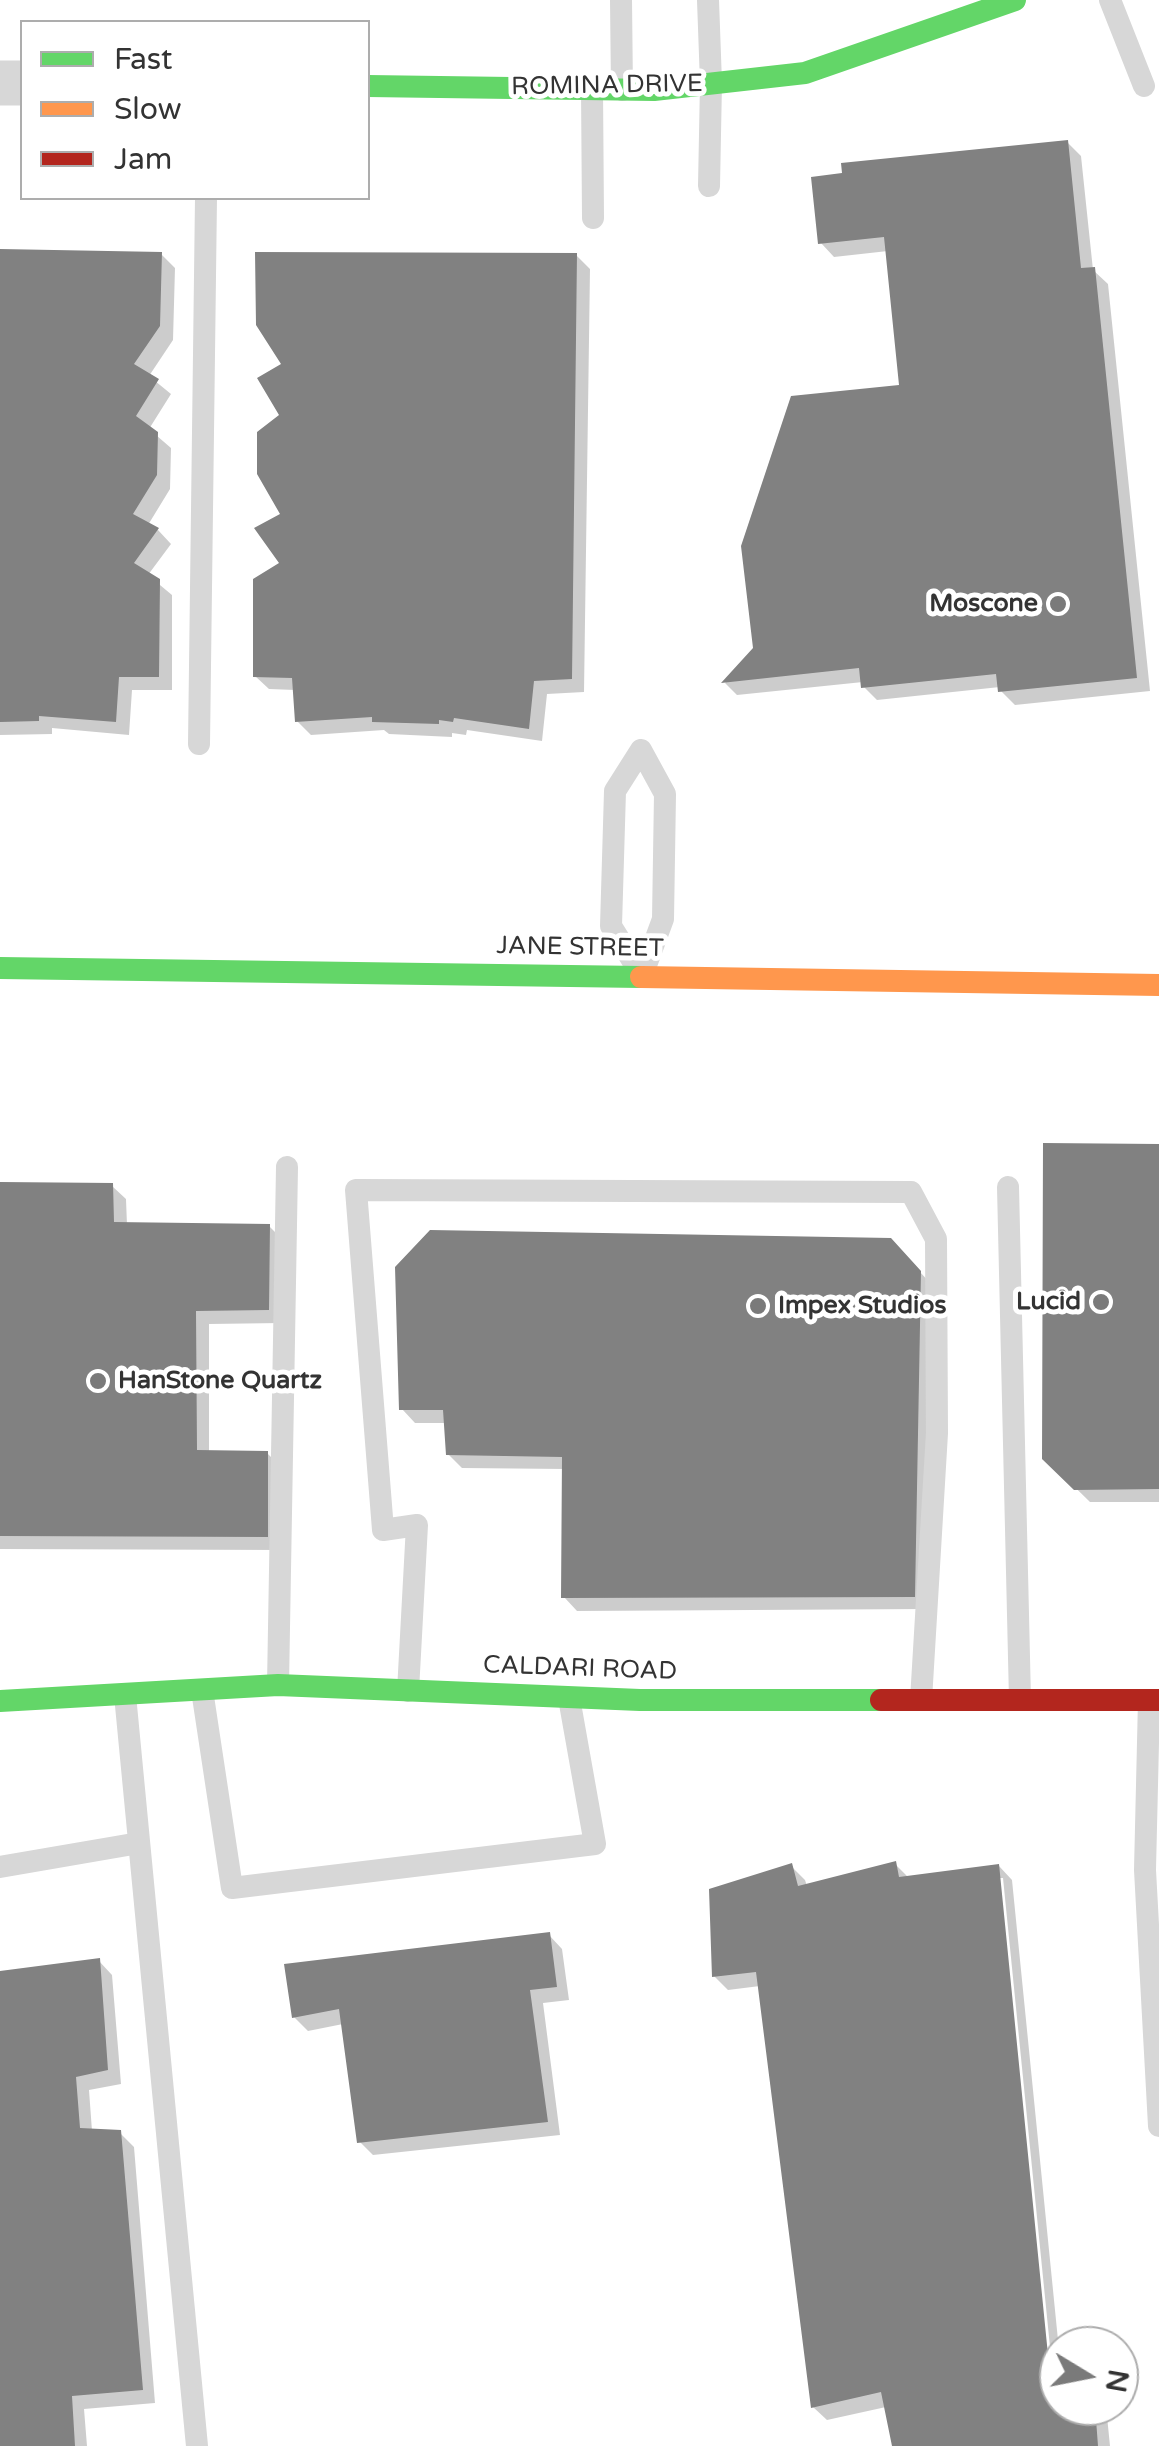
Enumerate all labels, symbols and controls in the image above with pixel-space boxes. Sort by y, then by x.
legend [20,20,370,200]
text: Fast [114,41,173,78]
street label: ROMINA DRIVE [511,69,703,103]
text: Slow [114,91,182,128]
text: Jam [114,141,172,178]
place label: Moscone [929,589,1038,619]
marker: Moscone [1047,593,1069,615]
street label: JANE STREET [496,932,664,964]
place label: Lucid [1016,1287,1081,1317]
place label: Impex Studios [778,1291,946,1321]
marker: Lucid [1090,1291,1112,1313]
marker: Impex Studios [747,1295,769,1317]
place label: HanStone Quartz [118,1366,322,1396]
marker: HanStone Quartz [87,1370,109,1392]
street label: CALDARI ROAD [483,1651,677,1687]
north arrow [1039,2326,1139,2426]
text: N [1098,2367,1135,2395]

